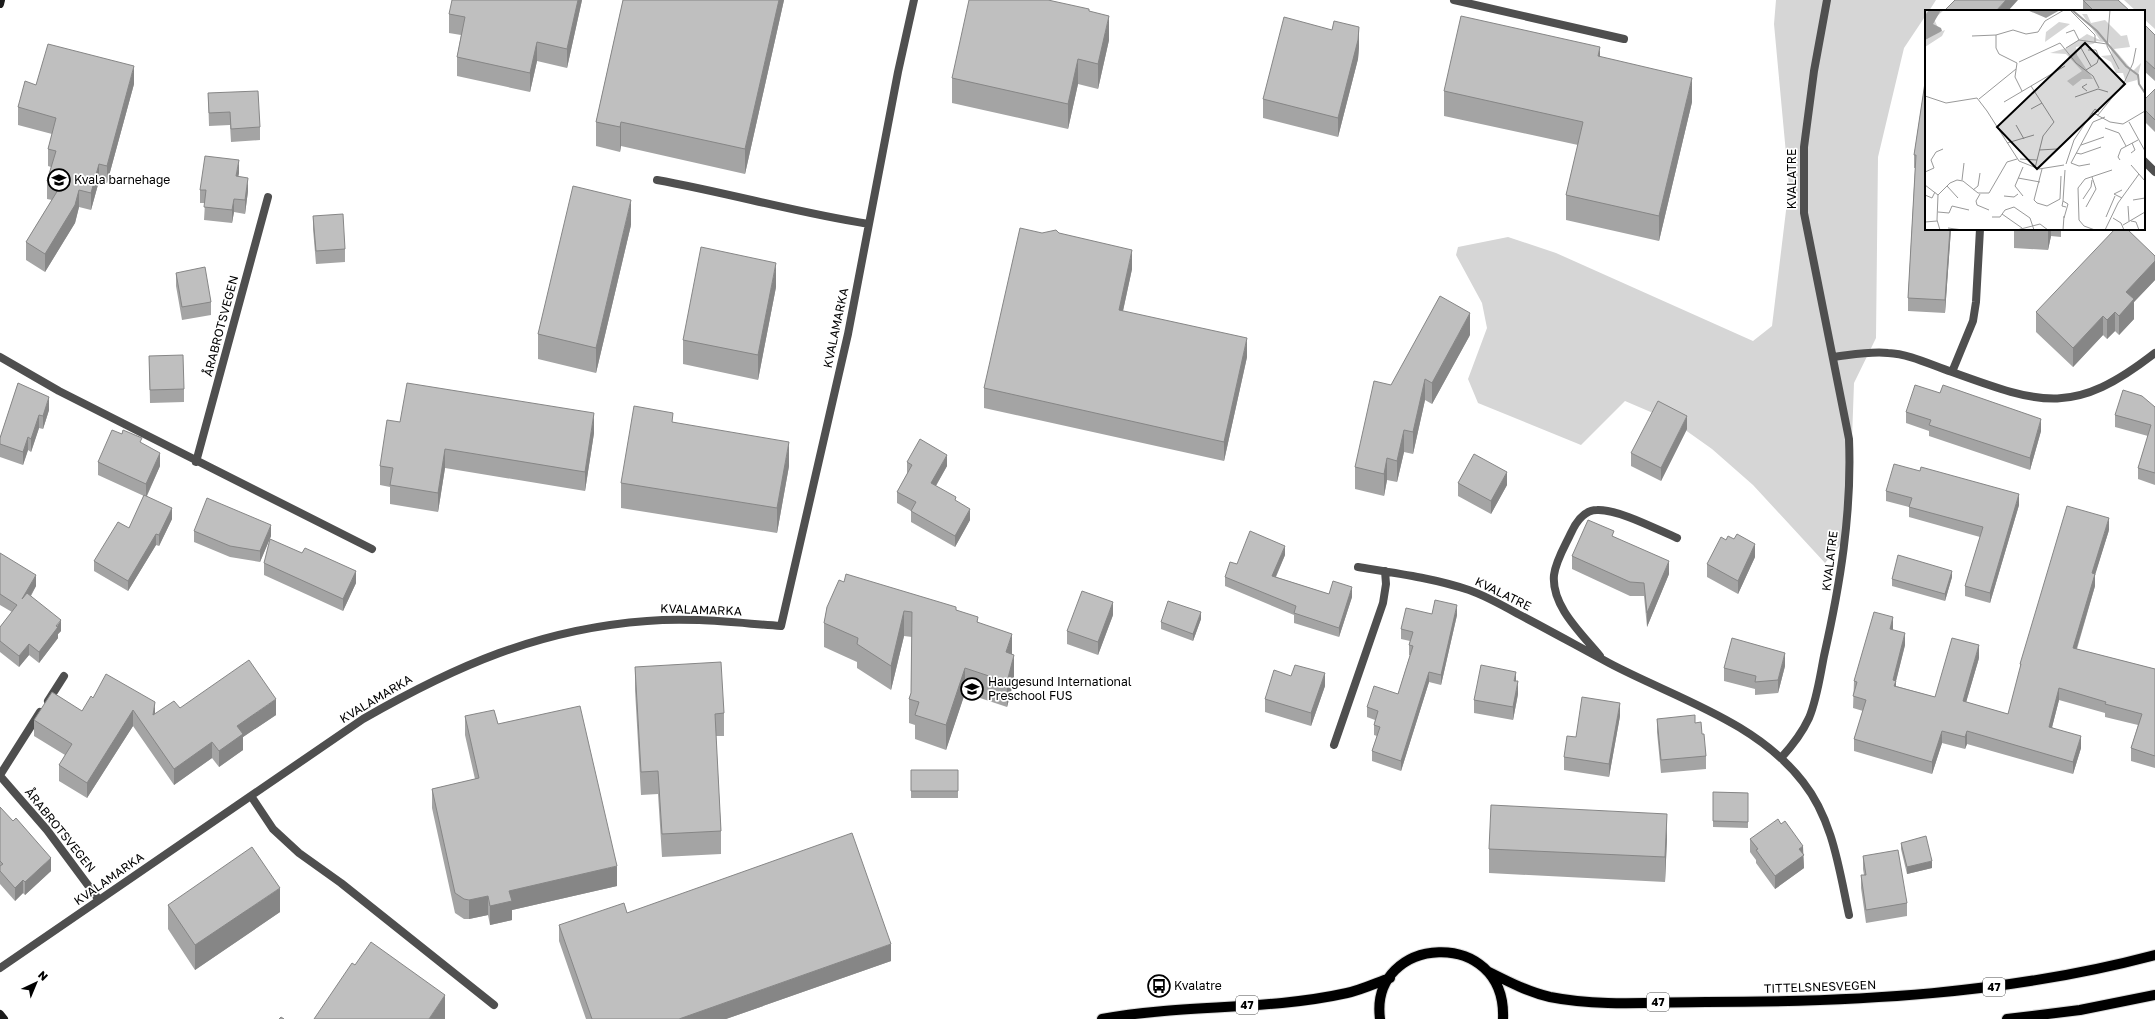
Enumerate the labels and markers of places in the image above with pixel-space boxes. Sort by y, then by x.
school or university icon: Kvala barnehage [46,167,72,193]
place label: Kvala barnehage [74,172,170,187]
place label: Haugesund International Preschool FUS [988,674,1132,703]
school or university icon: Haugesund International Preschool FUS [959,676,985,702]
bus stop icon: Kvalatre [1146,973,1172,999]
place label: Kvalatre [1174,978,1222,993]

